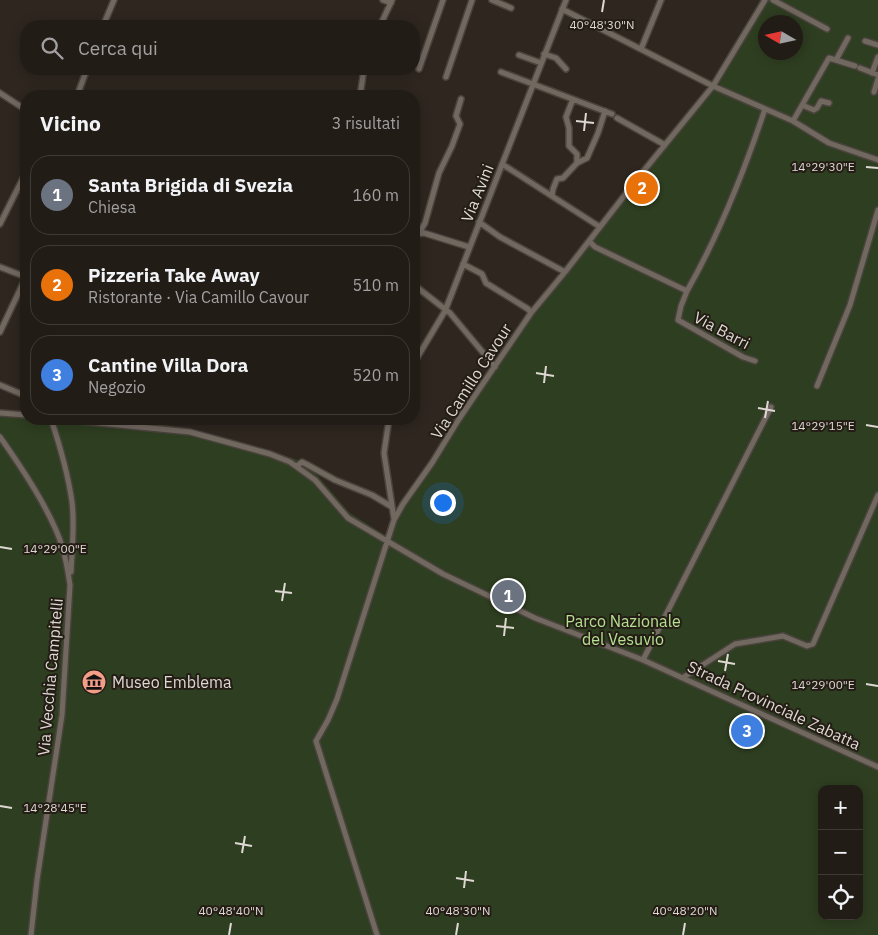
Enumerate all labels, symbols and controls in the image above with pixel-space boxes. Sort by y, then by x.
north arrow [758,15,803,60]
text: 40°48'30"N [569,17,635,32]
search box [20,20,420,75]
icon: search [38,34,66,62]
text: Cerca qui [78,36,158,60]
text: Vicino [40,109,101,137]
text: 3 risultati [332,113,400,133]
text: 14°29'30"E [791,159,855,174]
street label: Via Avini [456,161,498,225]
pin: 2 [626,169,658,207]
text: Santa Brigida di Svezia [88,173,293,197]
text: 1 [52,185,62,205]
text: 160 m [352,185,399,205]
text: Chiesa [88,197,136,217]
text: Pizzeria Take Away [88,263,260,287]
text: 2 [52,275,62,295]
text: 510 m [352,275,399,295]
text: Ristorante · Via Camillo Cavour [88,287,309,307]
street label: Via Barri [690,307,754,353]
street label: Via Camillo Cavour [426,319,516,443]
text: Cantine Villa Dora [88,353,248,377]
text: 3 [52,365,62,385]
text: 520 m [352,365,399,385]
text: Negozio [88,377,146,397]
text: 14°29'15"E [791,418,855,433]
your location [430,490,456,516]
text: 14°29'00"E [23,541,87,556]
pin: 1 [492,577,524,615]
street label: Via Vecchia Campitelli [33,597,67,757]
park label: Parco Nazionale del Vesuvio [565,611,681,649]
street label: Strada Provinciale Zabatta [684,656,864,754]
museum icon: Museo Emblema [81,669,107,695]
place label: Museo Emblema [112,672,232,692]
text: 14°29'00"E [791,677,855,692]
pin: 3 [731,712,763,750]
map controls [818,785,863,920]
button: + [818,785,863,830]
text: 14°28'45"E [23,800,87,815]
button: − [818,830,863,875]
button: locate [818,875,863,920]
text: 40°48'40"N [198,903,264,918]
text: 40°48'30"N [425,903,491,918]
text: 40°48'20"N [652,903,718,918]

